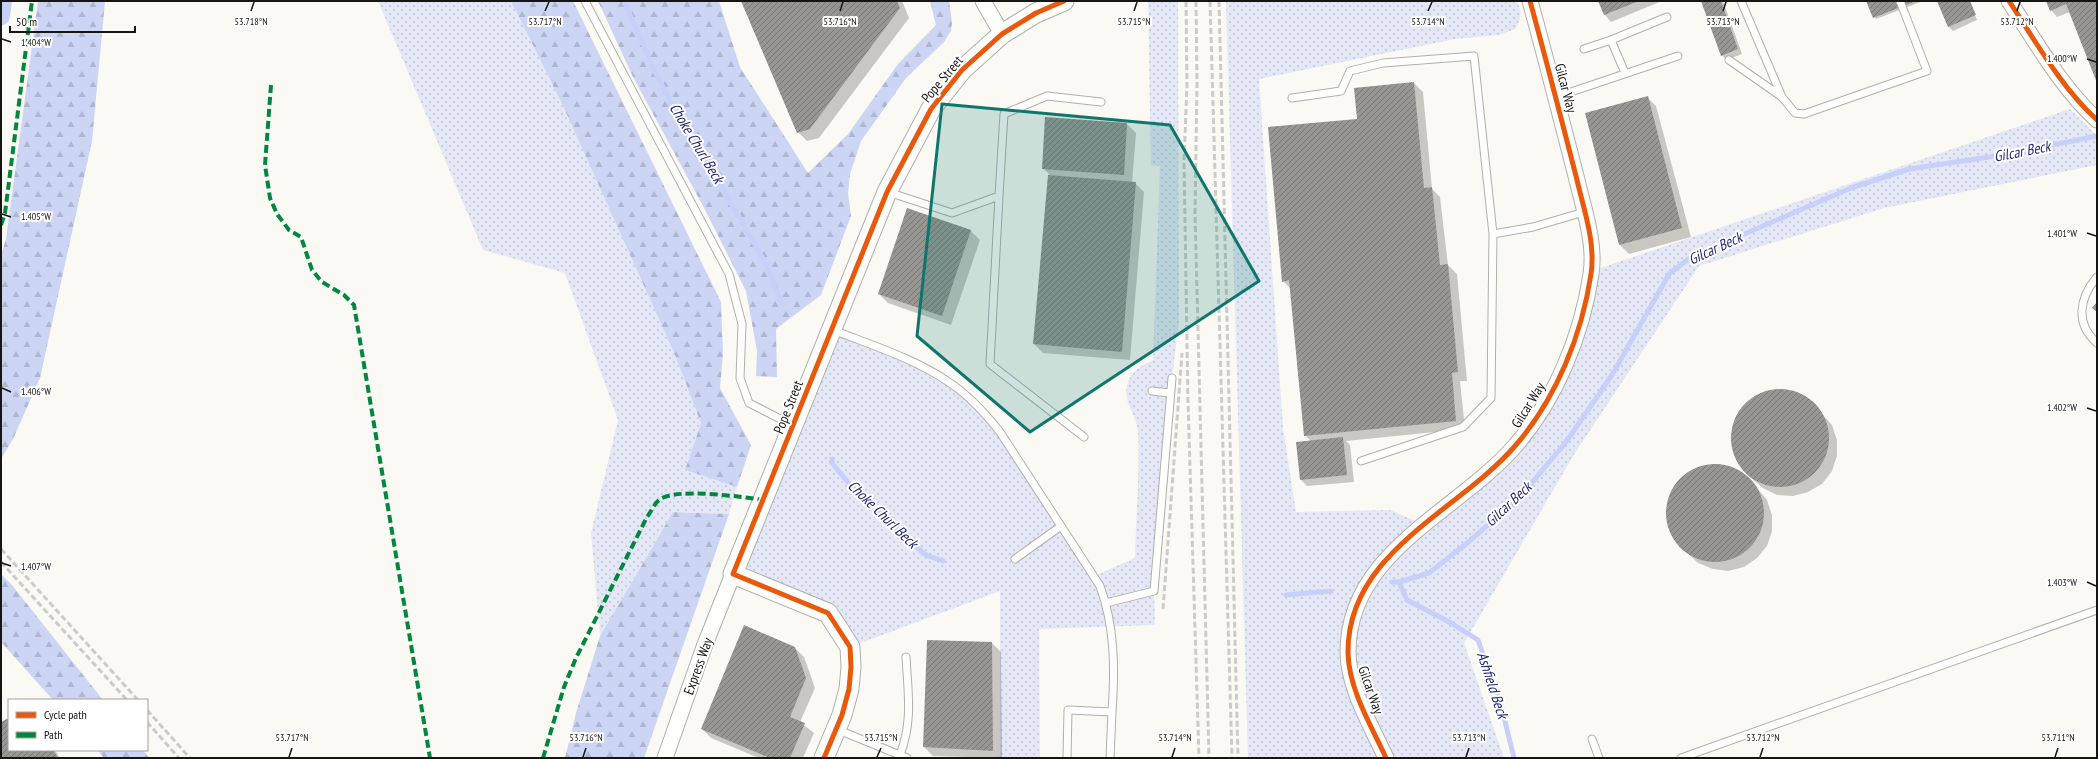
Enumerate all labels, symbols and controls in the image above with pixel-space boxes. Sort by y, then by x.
scale bar [10,8,135,34]
text: 50 m [16,14,37,29]
text: 53.718°N [234,15,268,28]
text: 53.717°N [528,15,562,28]
text: 53.716°N [823,15,857,28]
text: 53.715°N [1117,15,1151,28]
text: 53.714°N [1411,15,1445,28]
text: 53.713°N [1706,15,1740,28]
text: 53.712°N [2000,15,2034,28]
text: 1.404°W [21,36,51,49]
street label: Pope Street [917,52,967,106]
text: 1.400°W [2047,52,2077,65]
street label: Gilcar Way [1551,61,1581,115]
water label: Choke Churl Beck [666,100,729,188]
water label: Gilcar Beck [1992,136,2054,166]
text: 1.405°W [21,210,51,223]
water label: Gilcar Beck [1685,226,1747,269]
text: 1.401°W [2047,227,2077,240]
street label: Pope Street [769,378,807,436]
street label: Gilcar Way [1507,378,1549,431]
text: 1.406°W [21,385,51,398]
text: 1.402°W [2047,401,2077,414]
water label: Choke Churl Beck [844,476,924,554]
water label: Gilcar Beck [1481,476,1537,530]
text: 1.407°W [21,560,51,573]
text: 1.403°W [2047,576,2077,589]
street label: Express Way [679,634,717,697]
water label: Ashfield Beck [1473,649,1513,723]
street label: Gilcar Way [1354,663,1388,717]
legend [8,699,148,751]
text: Cycle path [44,707,87,722]
text: Path [44,727,62,742]
text: 53.717°N [275,731,309,744]
text: 53.716°N [569,731,603,744]
text: 53.715°N [864,731,898,744]
text: 53.714°N [1158,731,1192,744]
text: 53.713°N [1452,731,1486,744]
text: 53.712°N [1746,731,1780,744]
text: 53.711°N [2041,731,2075,744]

